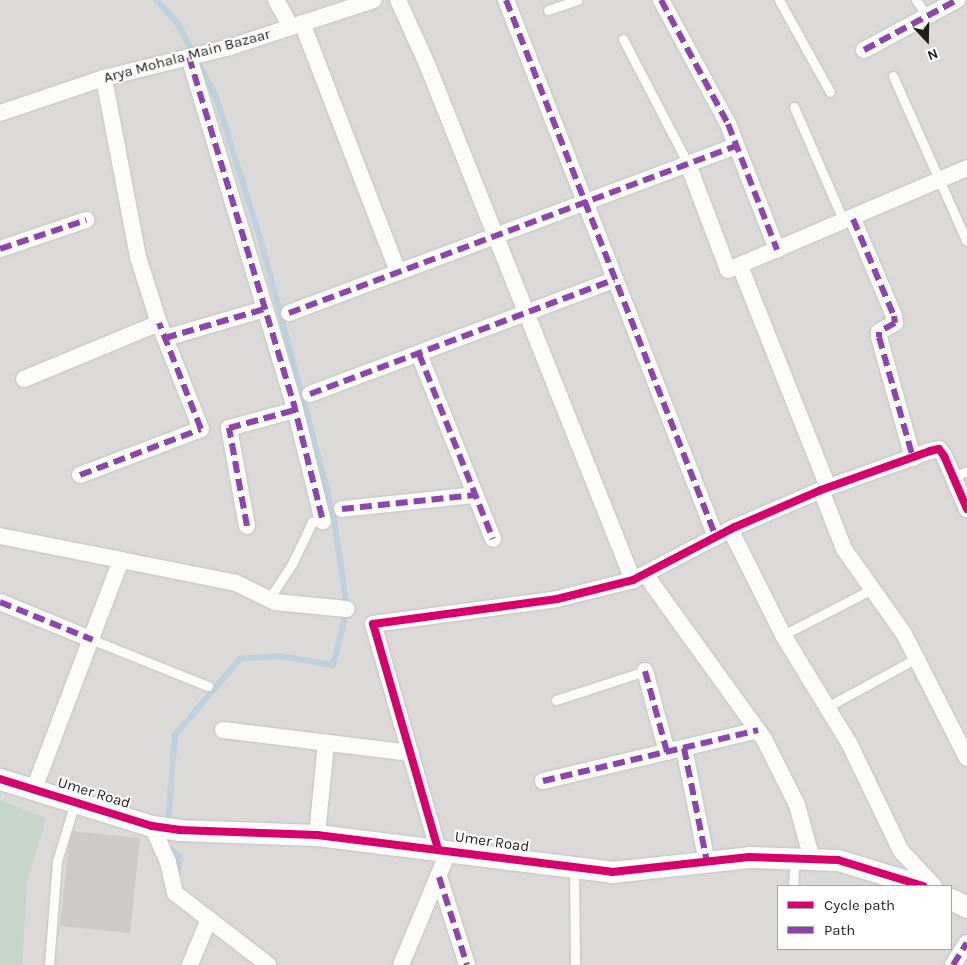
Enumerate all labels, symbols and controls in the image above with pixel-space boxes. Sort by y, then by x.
north arrow [902,15,952,65]
street label: Arya Mohala Main Bazaar [102,25,272,87]
text: N [925,45,940,64]
street label: Umer Road [55,773,133,813]
street label: Umer Road [454,828,530,856]
legend [777,885,952,950]
text: Cycle path [824,896,895,914]
text: Path [824,921,855,939]

